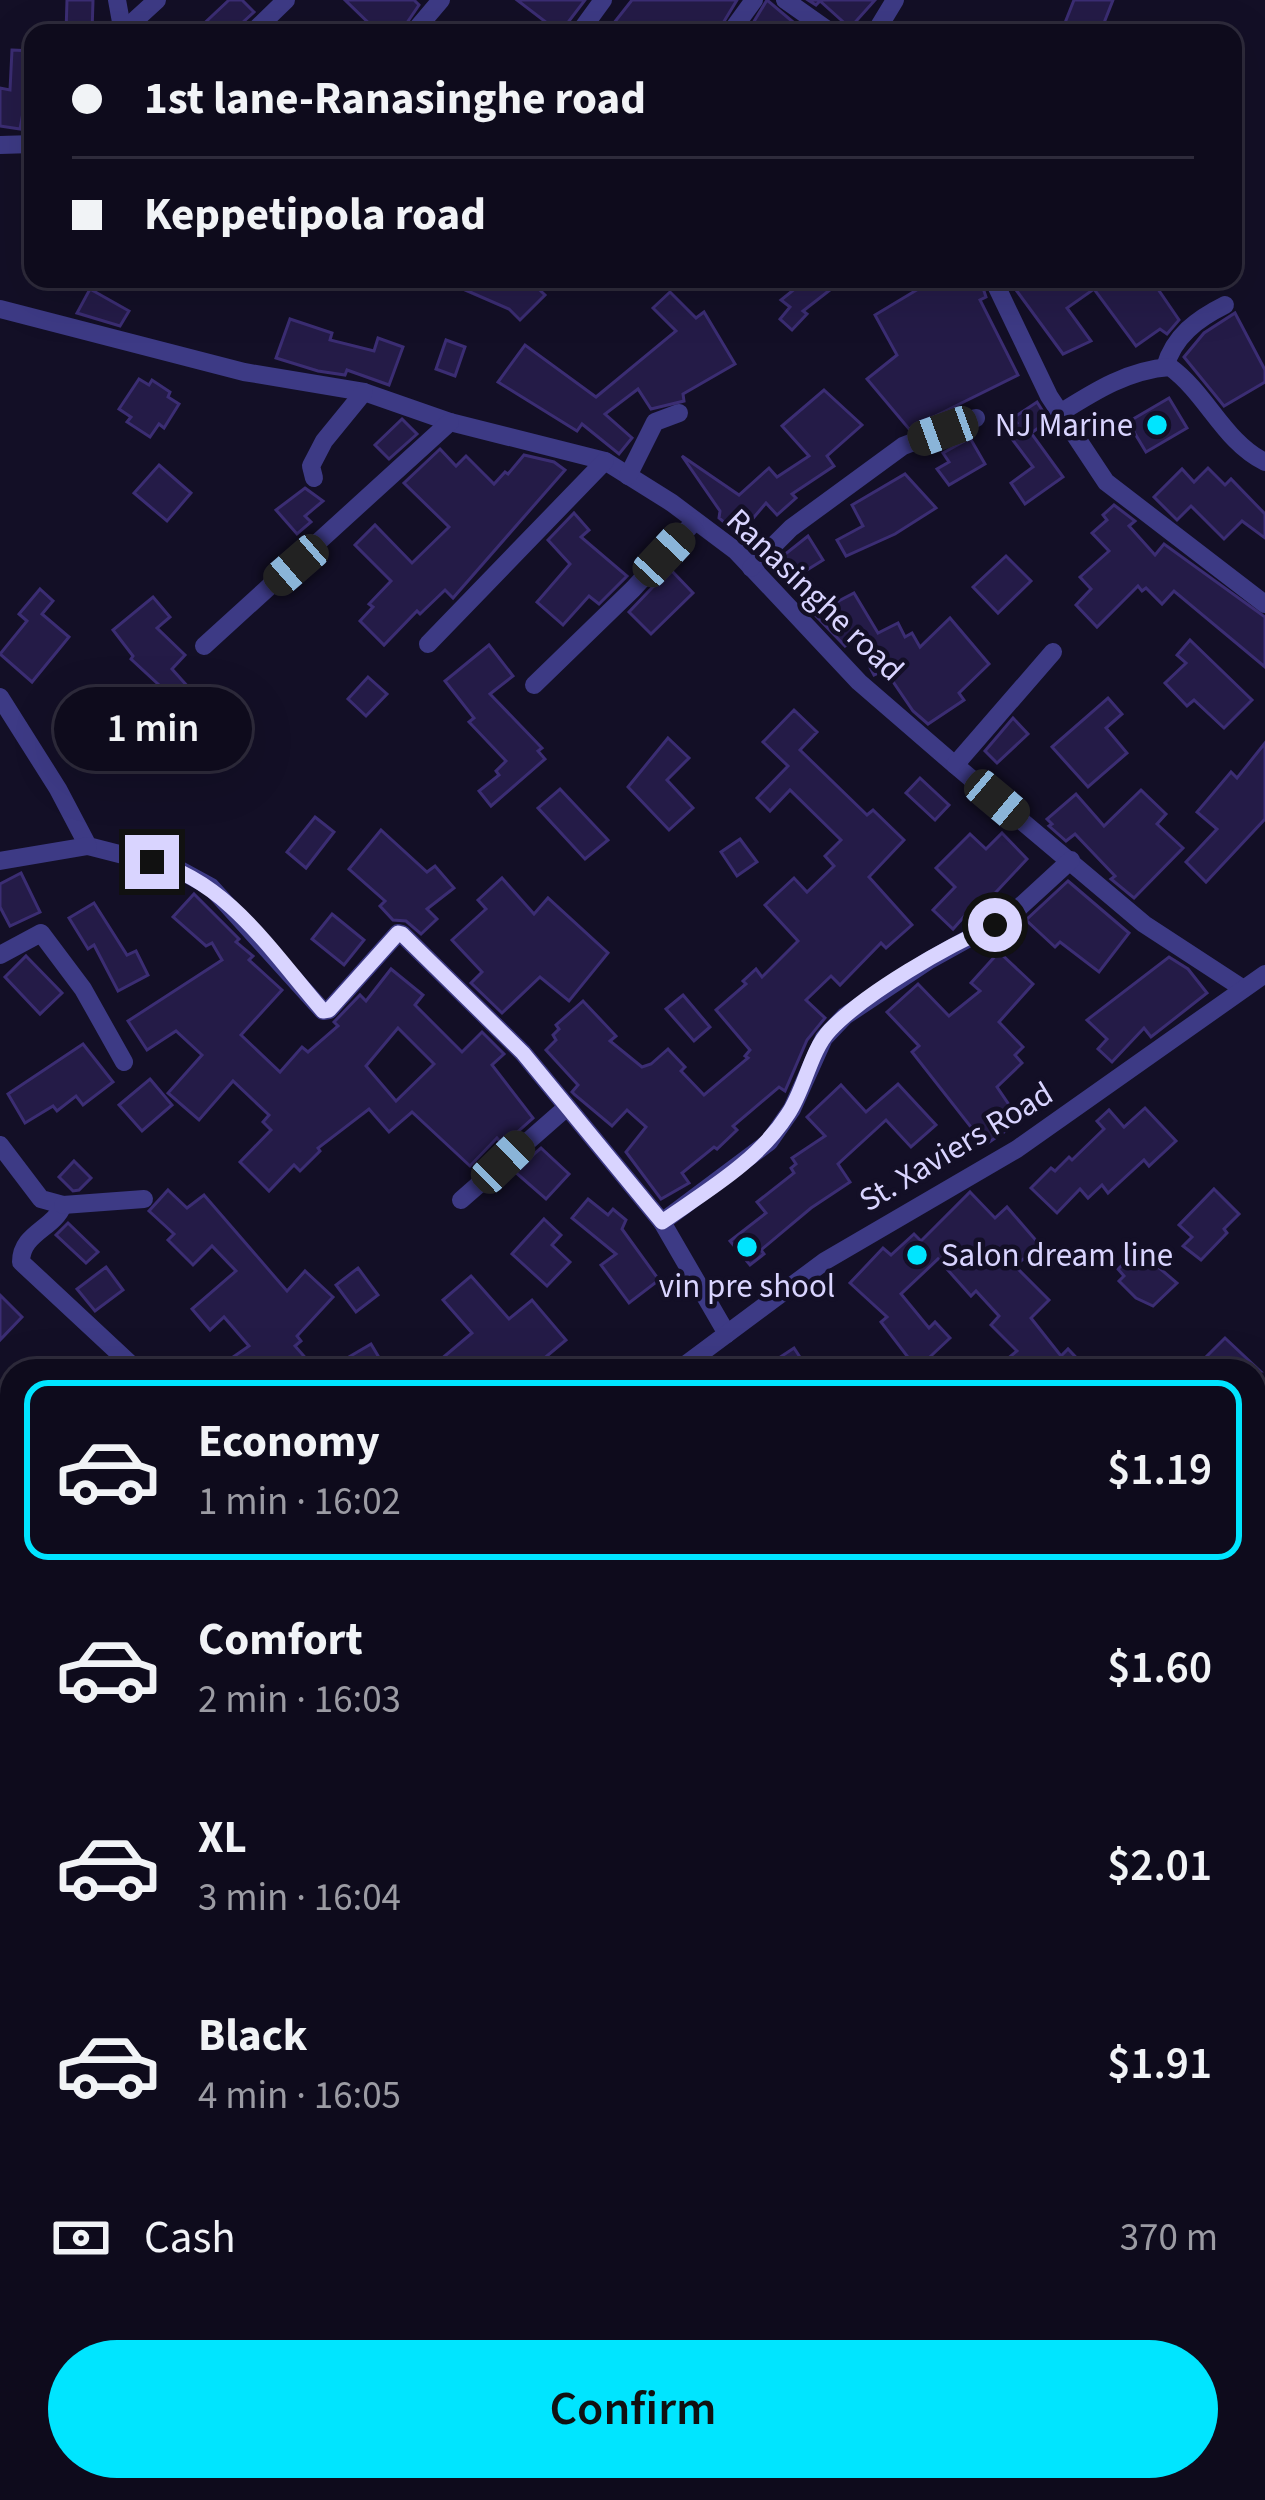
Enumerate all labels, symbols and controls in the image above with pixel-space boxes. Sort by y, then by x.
text: 1st lane-Ranasinghe road [144,67,646,131]
text: Keppetipola road [144,183,486,247]
car [903,402,983,460]
place label: NJ Marine [995,402,1133,449]
marker: NJ Marine [1144,412,1170,438]
street label: Ranasinghe road [716,498,914,692]
car [626,516,702,594]
car [257,528,335,602]
callout: 1 min [53,688,251,772]
text: 1 min [107,701,199,757]
car [958,763,1036,837]
route end [125,835,179,889]
route start [968,898,1022,952]
street label: St. Xaviers Road [850,1071,1062,1223]
car [465,1124,541,1200]
place label: Salon dream line [941,1232,1173,1279]
marker: vin pre shool [734,1234,760,1260]
marker: Salon dream line [904,1242,930,1268]
place label: vin pre shool [659,1263,835,1310]
text: Economy [198,1410,380,1474]
icon: car [54,1416,162,1524]
text: $1.19 [1107,1438,1212,1502]
text: 1 min · 16:02 [198,1474,401,1530]
text: Comfort [198,1608,363,1672]
icon: car [54,1614,162,1722]
text: $1.60 [1107,1636,1212,1700]
text: 2 min · 16:03 [198,1672,401,1728]
text: XL [198,1806,247,1870]
icon: car [54,1812,162,1920]
text: $2.01 [1107,1834,1212,1898]
text: 3 min · 16:04 [198,1870,401,1926]
text: Black [198,2004,308,2068]
icon: car [54,2010,162,2118]
text: $1.91 [1107,2032,1212,2096]
text: 4 min · 16:05 [198,2068,401,2124]
icon: cash [48,2205,114,2271]
text: Cash [144,2206,236,2270]
text: 370 m [1120,2210,1218,2266]
button: Confirm [48,2340,1218,2478]

